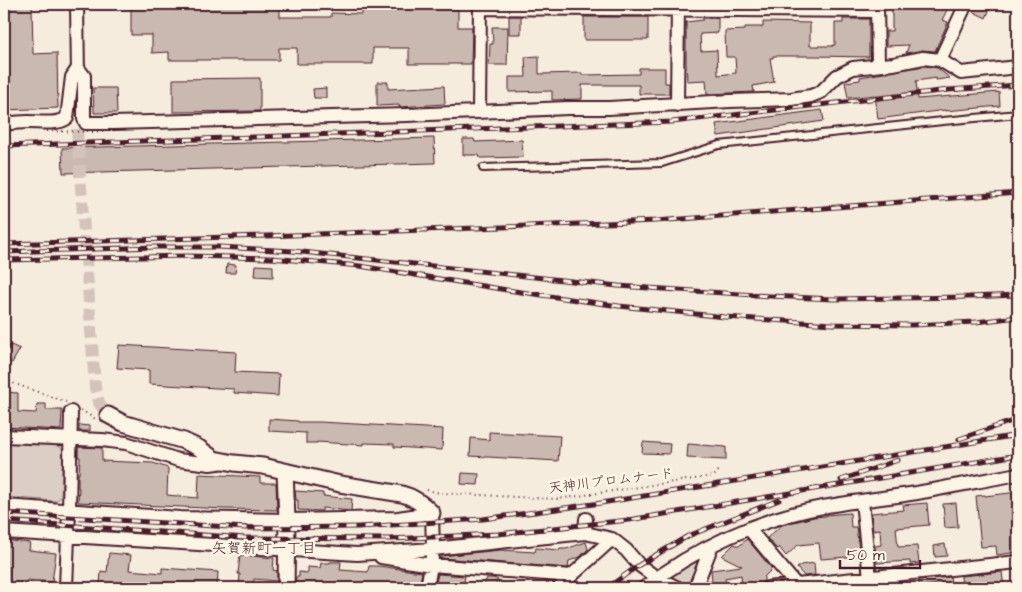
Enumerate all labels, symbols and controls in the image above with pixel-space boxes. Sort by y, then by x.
street label: 天神川プロムナード [547,463,675,499]
scale bar [840,537,920,569]
district label: 矢賀新町一丁目 [211,538,317,559]
text: 50 m [847,545,885,566]

